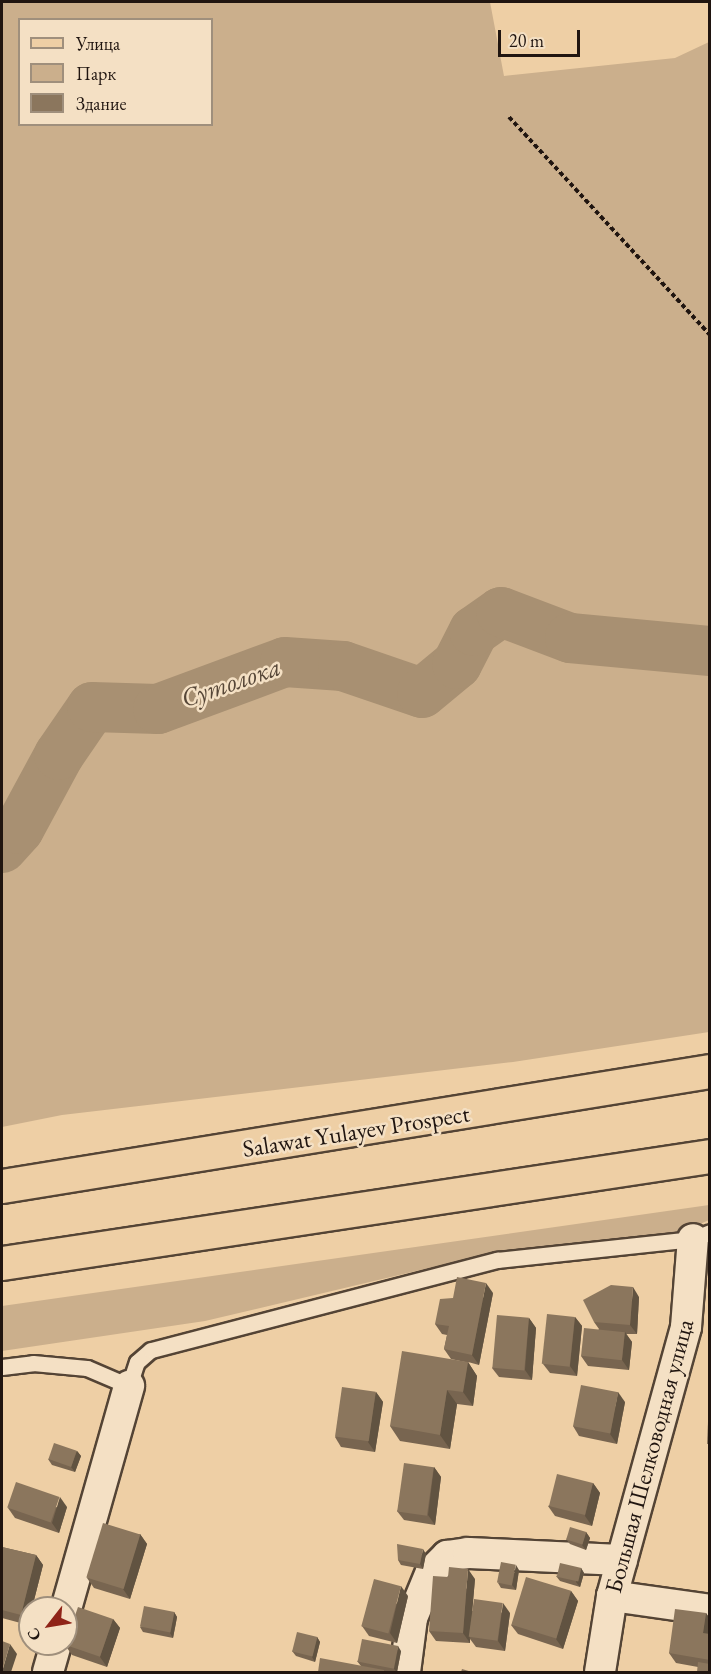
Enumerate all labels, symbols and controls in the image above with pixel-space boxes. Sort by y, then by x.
legend [18,18,213,126]
scale bar [501,18,584,56]
text: 20 m [509,29,544,52]
text: Улица [76,32,120,55]
text: Парк [76,62,116,85]
text: Здание [76,92,126,115]
water label: Сутолока [177,651,285,715]
street label: Salawat Yulayev Prospect [240,1099,472,1163]
street label: Большая Шелководная улица [599,1316,699,1596]
north arrow [18,1596,78,1656]
text: С [22,1624,46,1645]

